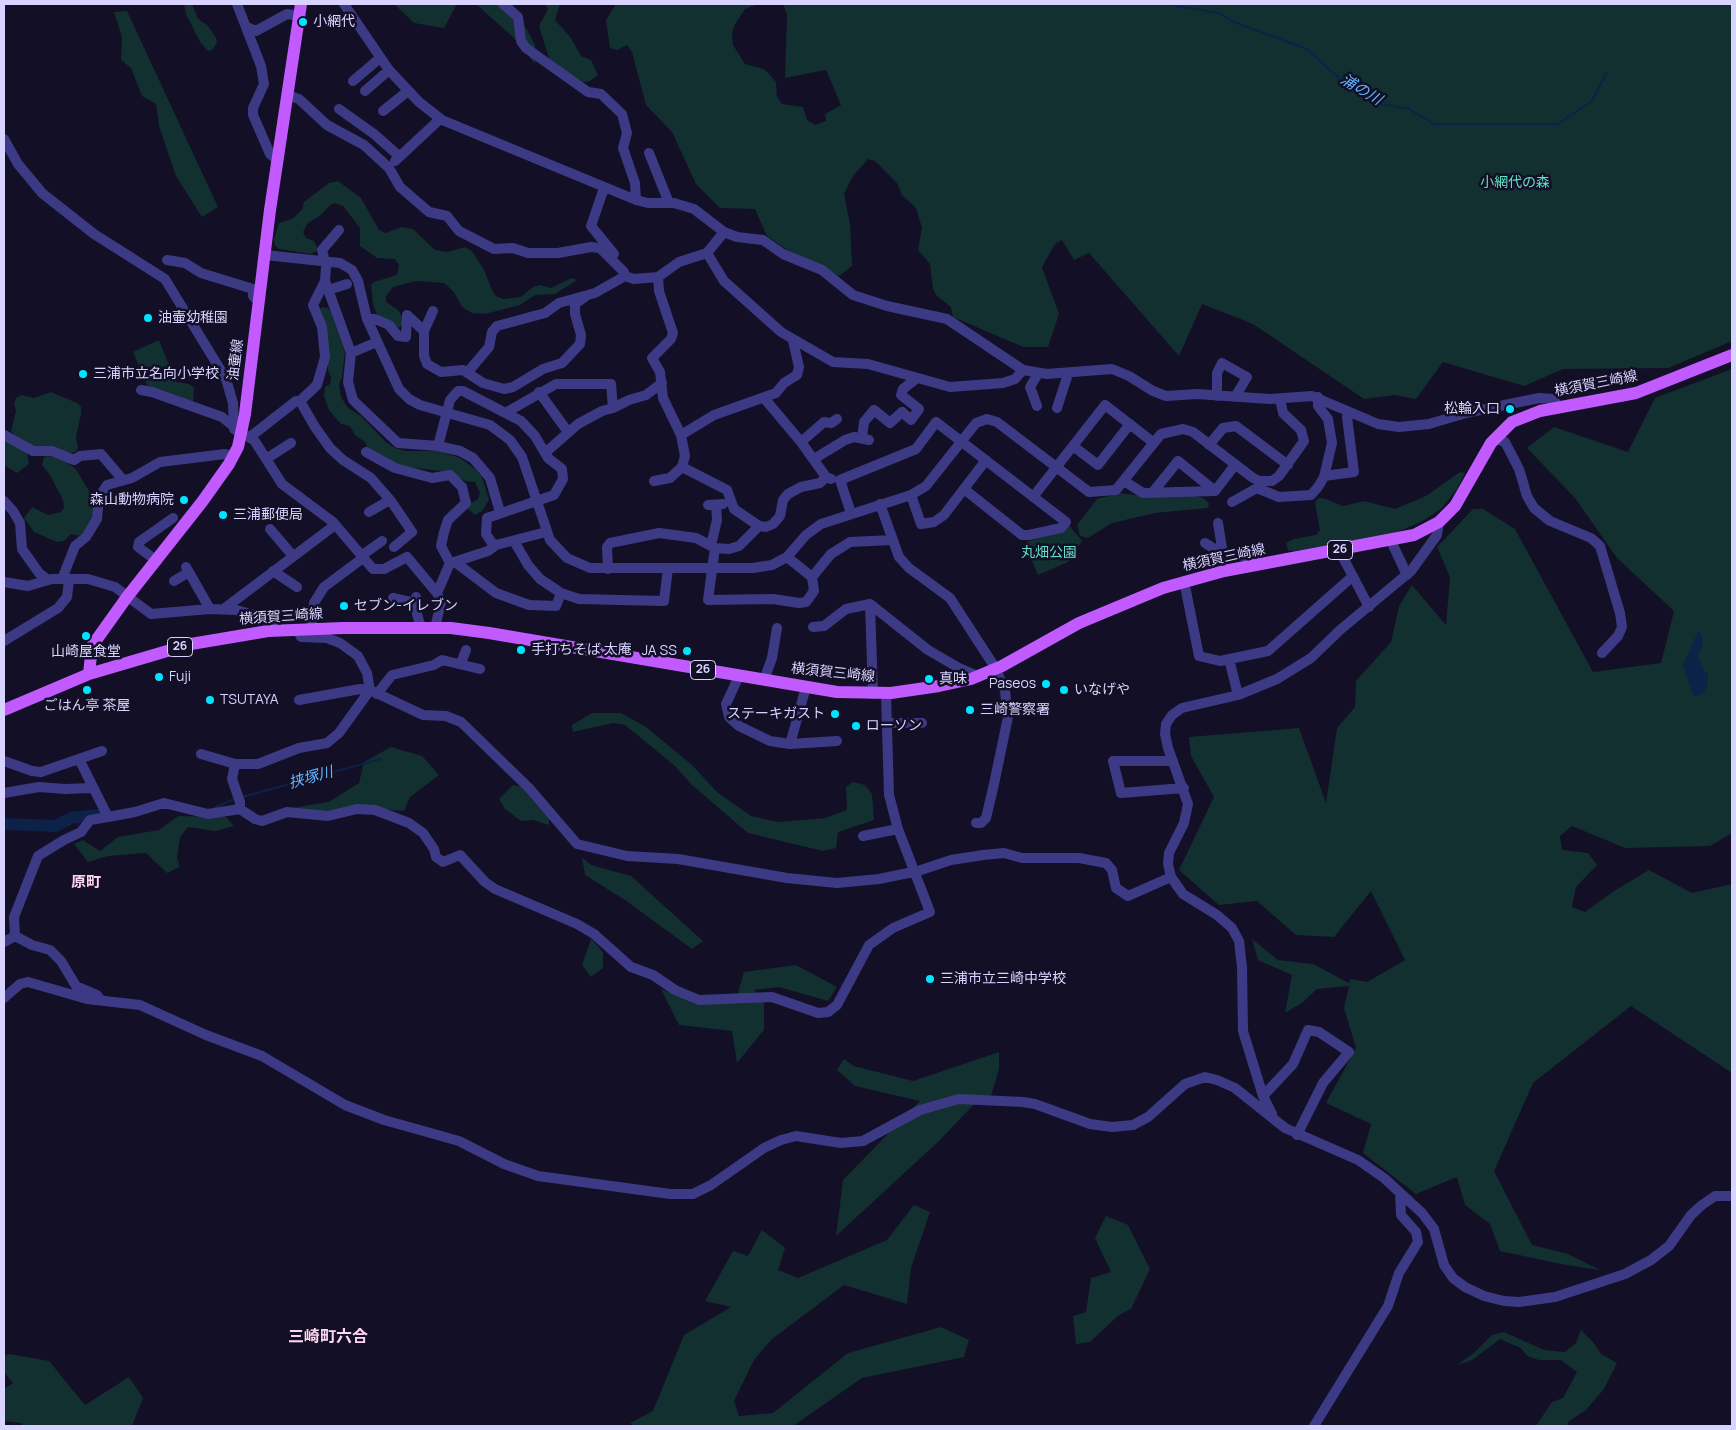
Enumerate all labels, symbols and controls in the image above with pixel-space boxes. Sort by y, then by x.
place label: 小網代 [313,14,355,30]
marker: 小網代 [297,16,309,28]
water label: 浦の川 [1337,71,1385,109]
park label: 小網代の森 [1480,175,1550,191]
place label: 油壷幼稚園 [158,310,228,326]
marker: 油壷幼稚園 [142,312,154,324]
street label: 油壷線 [225,338,247,382]
place label: 三浦市立名向小学校 [93,366,219,382]
marker: 三浦市立名向小学校 [77,368,89,380]
street label: 横須賀三崎線 [1553,368,1639,400]
place label: 松輪入口 [1444,401,1500,417]
marker: 松輪入口 [1504,403,1516,415]
place label: 森山動物病院 [90,492,174,508]
marker: 森山動物病院 [178,494,190,506]
place label: 三浦郵便局 [233,507,303,523]
marker: 三浦郵便局 [217,509,229,521]
road number: 26 [1328,540,1352,560]
street label: 横須賀三崎線 [1181,541,1267,575]
park label: 丸畑公園 [1021,545,1077,561]
place label: セブン-イレブン [354,598,458,614]
marker: セブン-イレブン [338,600,350,612]
street label: 横須賀三崎線 [239,606,323,628]
marker: 山崎屋食堂 [80,630,92,642]
road number: 26 [168,638,192,656]
place label: 手打ちそば 太庵 [531,642,632,658]
place label: JA SS [642,643,677,659]
place label: 山崎屋食堂 [51,644,121,660]
marker: 手打ちそば 太庵 [515,644,527,656]
marker: JA SS [681,645,693,657]
road number: 26 [690,660,716,680]
street label: 横須賀三崎線 [790,660,876,686]
place label: Fuji [169,669,191,685]
marker: Fuji [153,671,165,683]
place label: 真味 [939,671,967,687]
marker: 真味 [923,673,935,685]
place label: Paseos [989,676,1036,692]
marker: Paseos [1040,678,1052,690]
place label: いなげや [1074,682,1130,698]
marker: ごはん亭 茶屋 [81,684,93,696]
marker: いなげや [1058,684,1070,696]
place label: TSUTAYA [220,692,279,708]
marker: TSUTAYA [204,694,216,706]
place label: ごはん亭 茶屋 [44,698,130,714]
place label: 三崎警察署 [980,702,1050,718]
marker: 三崎警察署 [964,704,976,716]
place label: ステーキガスト [727,706,825,722]
marker: ステーキガスト [829,708,841,720]
place label: ローソン [866,718,922,734]
marker: ローソン [850,720,862,732]
water label: 挟塚川 [287,763,335,793]
district label: 原町 [71,874,101,892]
place label: 三浦市立三崎中学校 [940,971,1066,987]
marker: 三浦市立三崎中学校 [924,973,936,985]
district label: 三崎町六合 [288,1328,368,1348]

